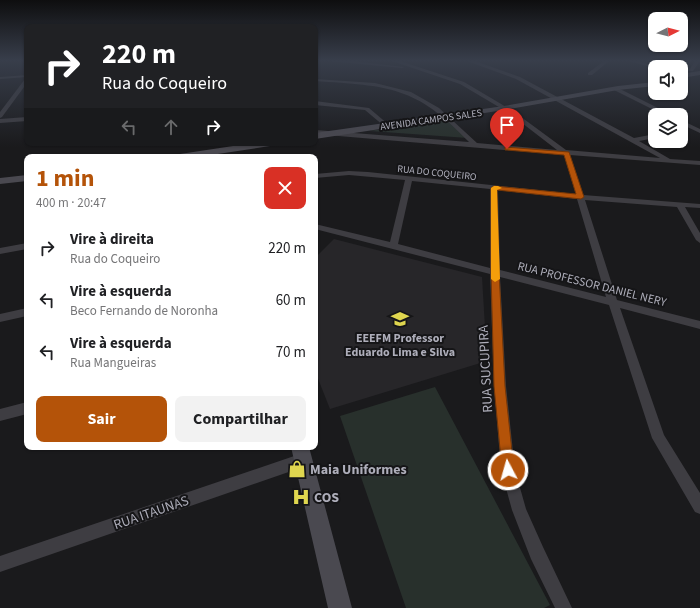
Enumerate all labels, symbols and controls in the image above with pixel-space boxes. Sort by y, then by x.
north arrow [648,12,688,52]
map controls [648,12,688,148]
text: 220 m [102,34,176,74]
icon: right [36,40,88,92]
button: sound [648,60,688,100]
text: Rua do Coqueiro [102,71,227,96]
street label: AVENIDA CAMPOS SALES [379,106,483,134]
pin [490,108,524,149]
button: layers [648,108,688,148]
icon: arrive [496,114,518,136]
icon: left [118,116,140,138]
icon: ahead [160,116,182,138]
icon: right [202,116,224,138]
text: 1 min [36,161,94,196]
street label: RUA DO COQUEIRO [397,162,478,184]
button: close [264,167,306,209]
text: 400 m · 20:47 [36,194,106,212]
text: Vire à direita [70,229,154,250]
icon: right [36,237,58,259]
text: 220 m [268,238,306,259]
text: Rua do Coqueiro [70,250,160,268]
street label: RUA PROFESSOR DANIEL NERY [516,258,668,311]
text: Vire à esquerda [70,281,172,302]
icon: left [36,289,58,311]
text: 60 m [276,290,306,311]
text: Beco Fernando de Noronha [70,302,218,320]
school or university icon: EEEFM Professor Eduardo Lima e Silva [390,309,410,329]
street label: RUA SUCUPIRA [474,324,498,413]
place label: EEEFM Professor Eduardo Lima e Silva [345,330,455,361]
text: Vire à esquerda [70,333,172,354]
icon: left [36,341,58,363]
text: 70 m [276,342,306,363]
text: Rua Mangueiras [70,354,156,372]
button: Sair [36,396,167,442]
button: Compartilhar [175,396,306,442]
position arrow [487,449,529,491]
shop icon: Maia Uniformes [287,459,307,479]
place label: Maia Uniformes [310,460,407,480]
hospital icon: COS [291,487,311,507]
place label: COS [314,488,339,508]
street label: RUA ITAUNAS [111,491,192,535]

